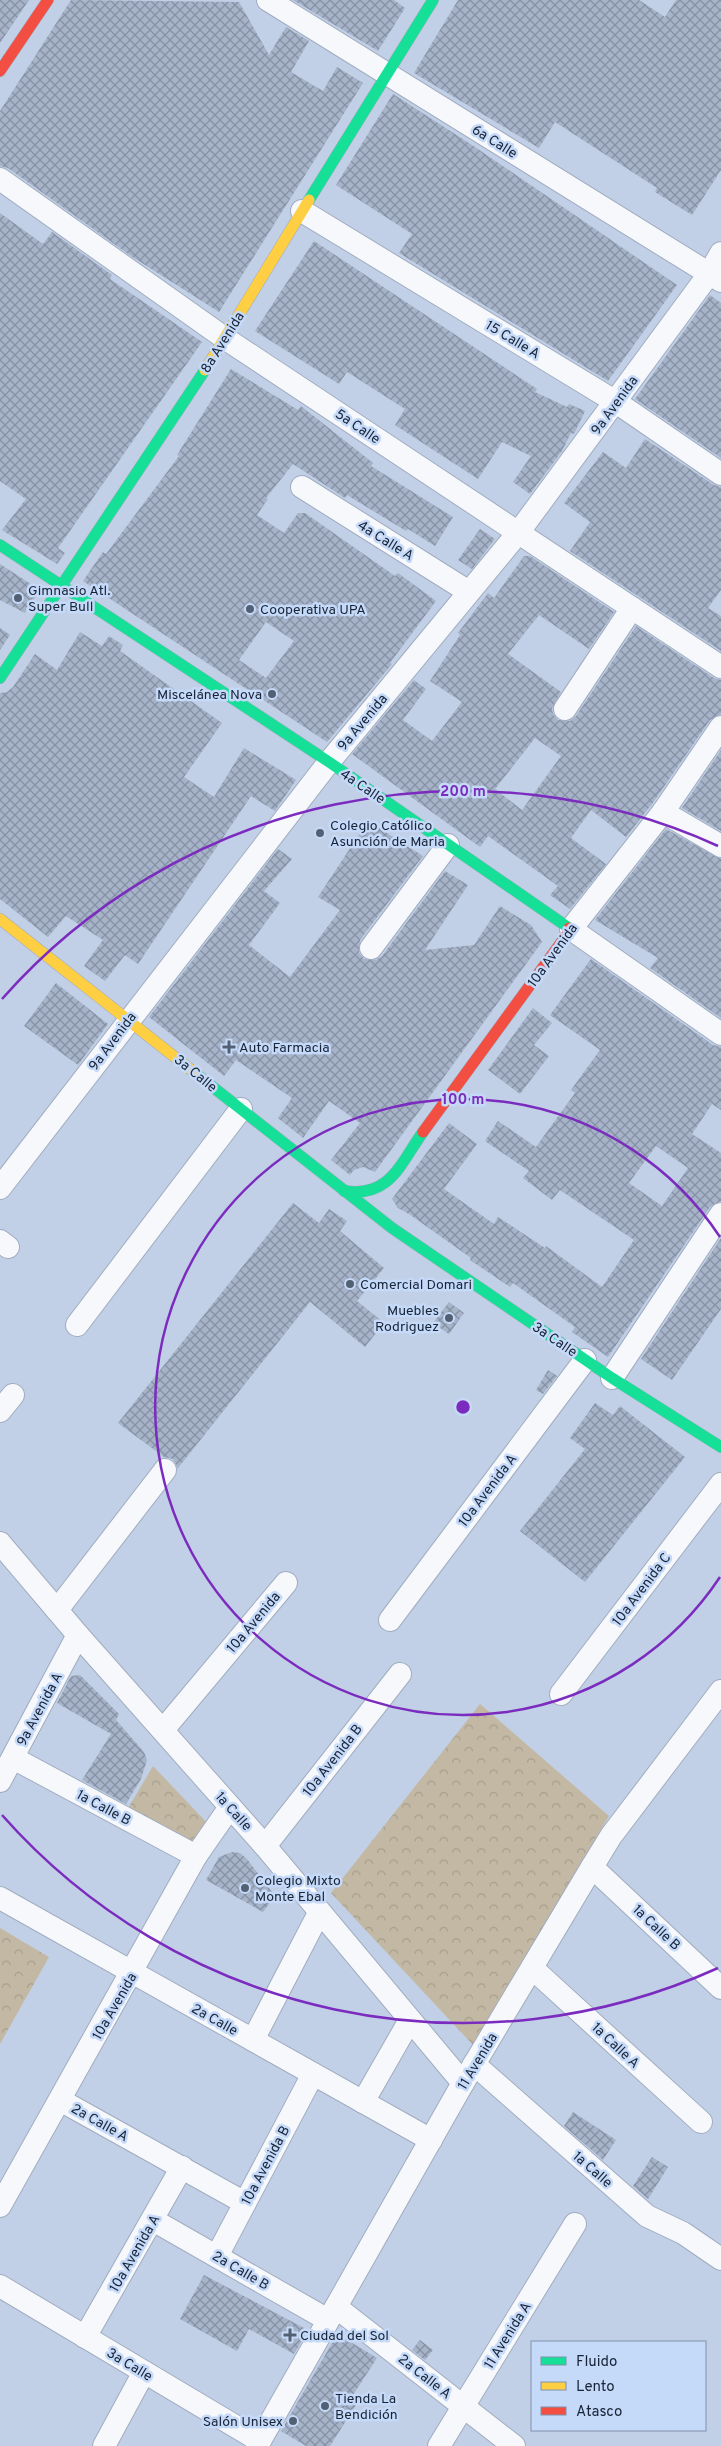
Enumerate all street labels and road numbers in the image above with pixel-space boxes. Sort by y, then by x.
street label: 6a Calle [468,122,520,163]
street label: 8a Avenida [198,309,249,377]
street label: 15 Calle A [482,317,543,363]
street label: 9a Avenida [588,373,642,439]
street label: 5a Calle [331,406,383,448]
street label: 4a Calle A [354,517,416,565]
street label: 9a Avenida [335,691,392,755]
street label: 4a Calle [336,766,388,808]
street label: 10a Avenida [524,921,582,991]
street label: 9a Avenida [86,1009,141,1074]
street label: 3a Calle [170,1052,220,1097]
street label: 3a Calle [528,1319,580,1361]
street label: 10a Avenida A [455,1451,521,1531]
street label: 10a Avenida C [609,1550,675,1630]
street label: 10a Avenida [224,1589,285,1657]
street label: 9a Avenida A [14,1670,67,1749]
street label: 10a Avenida B [300,1721,367,1800]
street label: 1a Calle B [73,1787,133,1830]
street label: 1a Calle [211,1789,255,1835]
street label: 1a Calle B [629,1902,683,1955]
street label: 10a Avenida [89,1970,141,2043]
street label: 2a Calle [188,2001,240,2040]
street label: 1a Calle A [588,2020,642,2072]
street label: 11 Avenida [455,2030,502,2093]
street label: 2a Calle A [68,2101,131,2146]
street label: 10a Avenida B [238,2123,294,2208]
street label: 1a Calle [569,2148,615,2192]
street label: 10a Avenida A [106,2212,164,2296]
street label: 2a Calle B [209,2248,272,2294]
street label: 11 Avenida A [481,2299,536,2372]
street label: 3a Calle [103,2345,155,2386]
street label: 2a Calle A [394,2351,454,2403]

